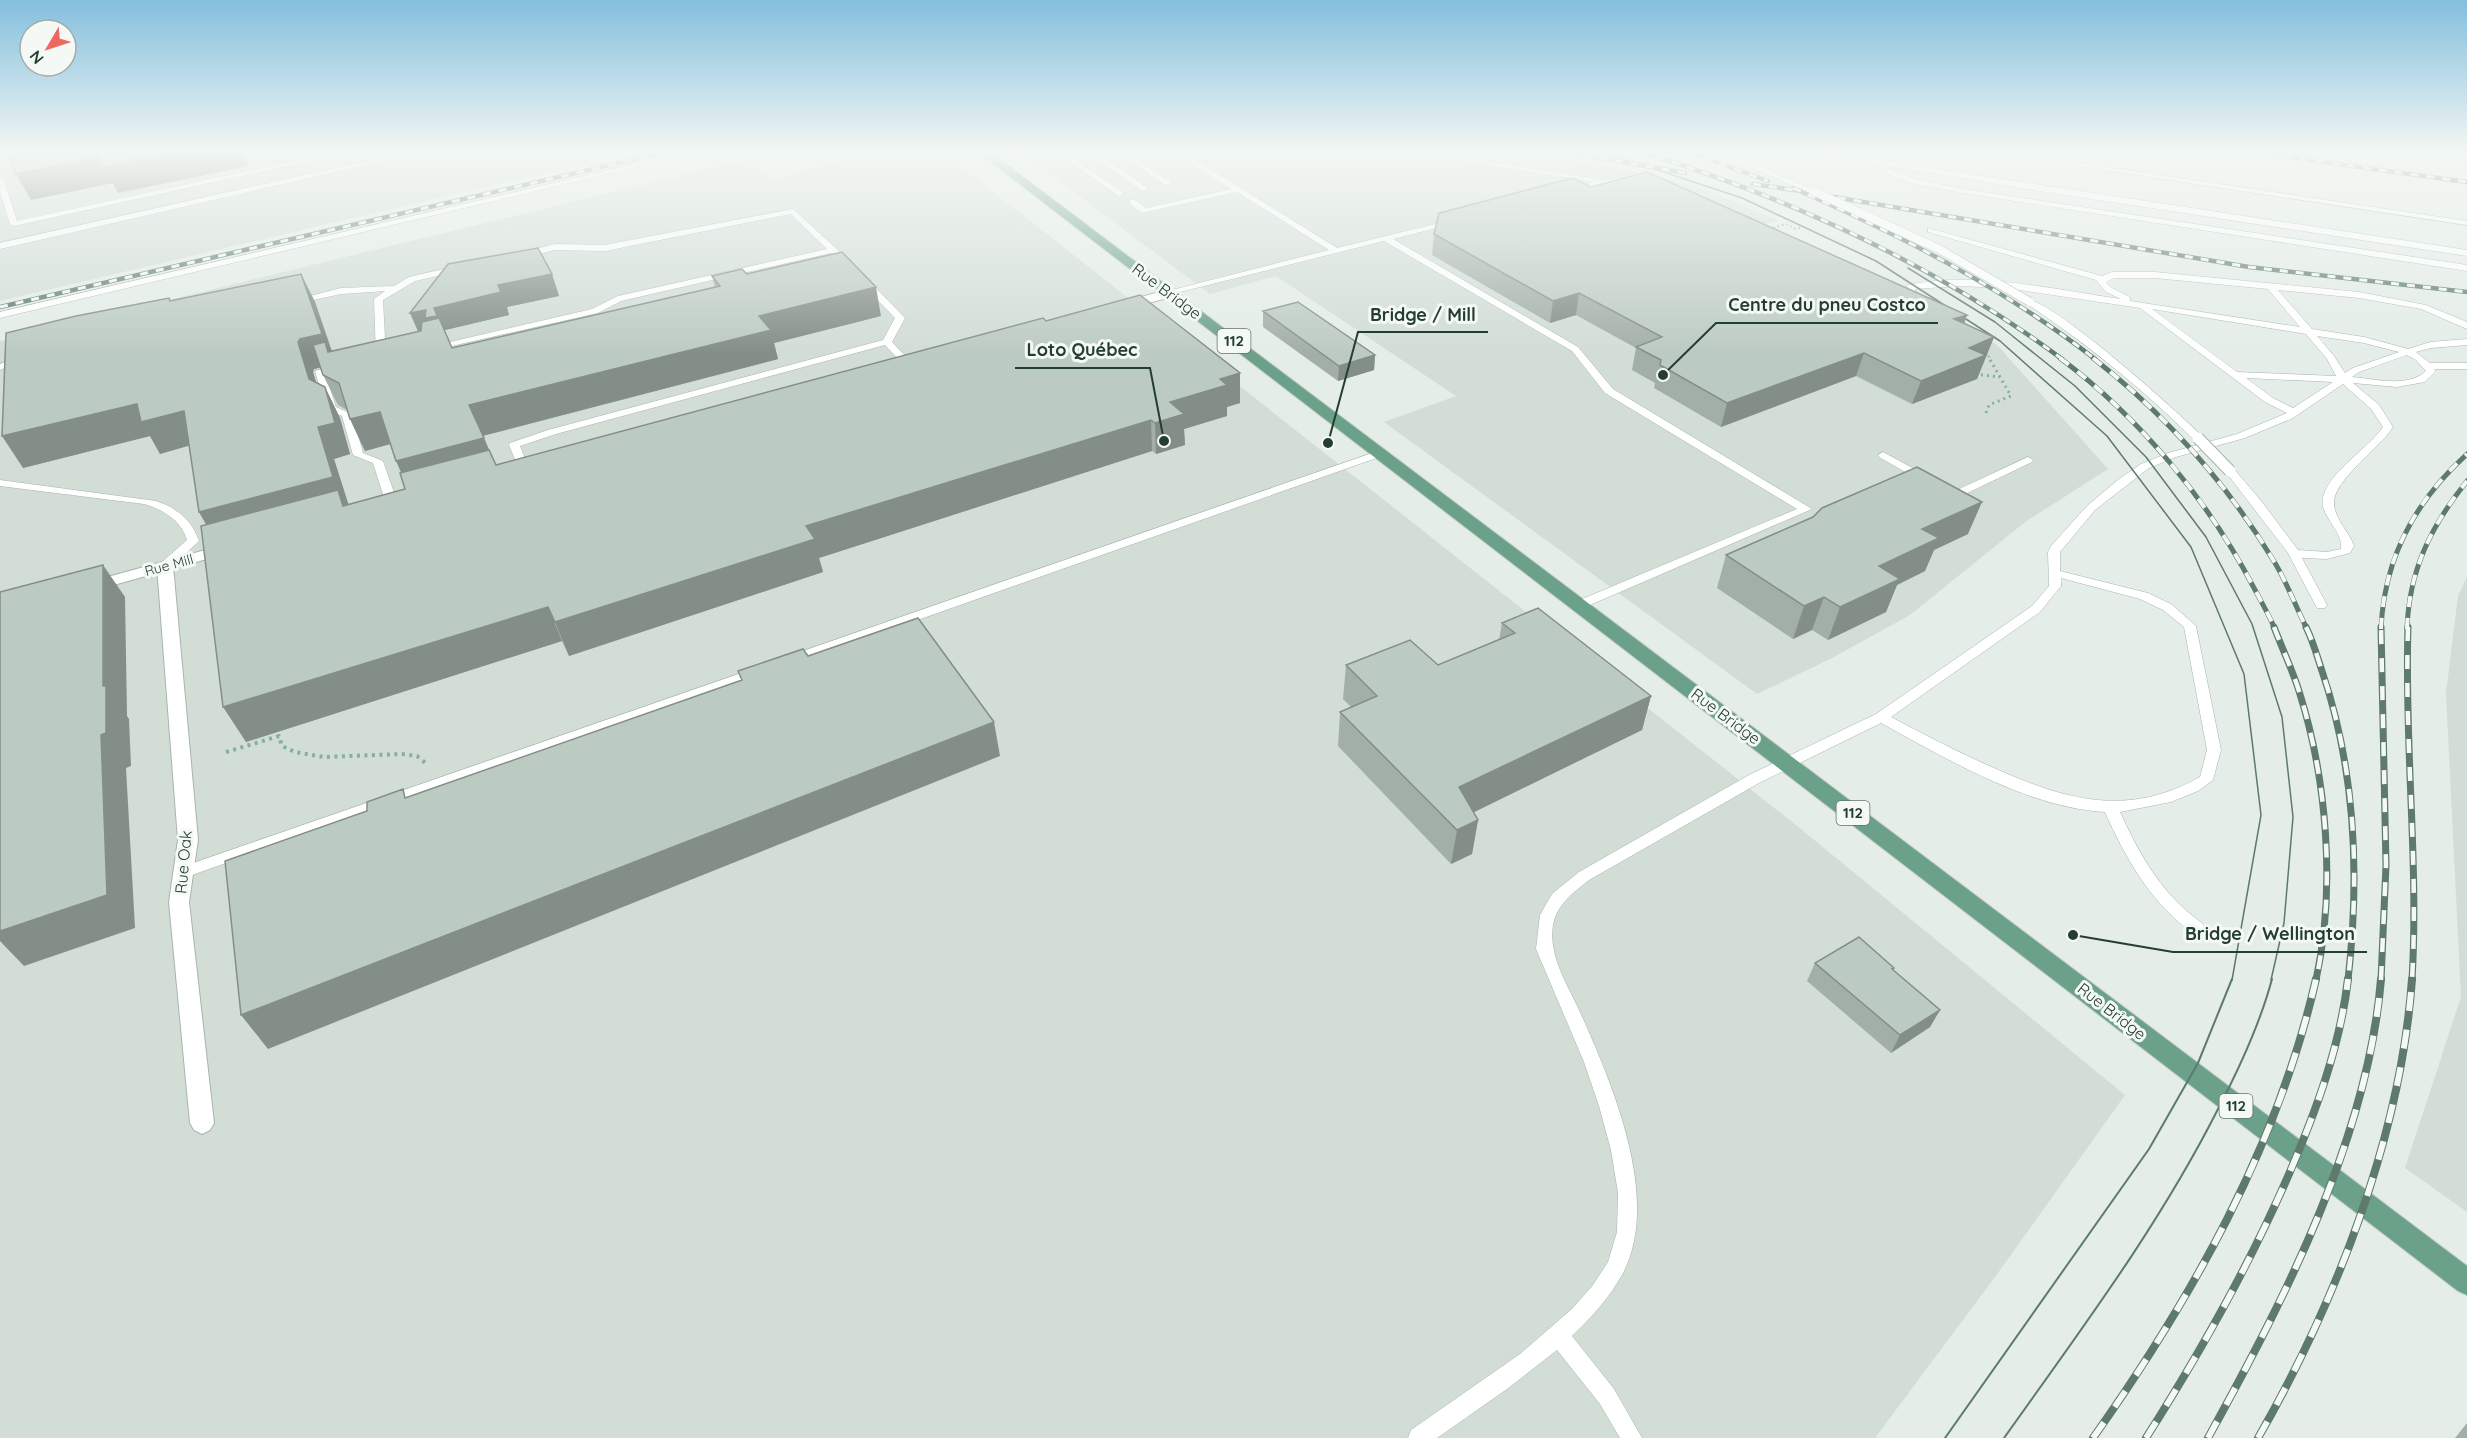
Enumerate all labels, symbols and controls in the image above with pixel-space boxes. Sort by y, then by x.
north arrow [18,18,78,78]
text: N [25,47,48,68]
street label: Rue Bridge [1128,258,1206,324]
callout: Centre du pneu Costco [1716,287,1938,323]
text: Centre du pneu Costco [1728,293,1926,316]
callout: Bridge / Mill [1358,296,1488,332]
text: Bridge / Mill [1370,303,1476,326]
road number: 112 [1218,329,1250,353]
callout: Loto Québec [1015,332,1150,368]
text: Loto Québec [1027,338,1137,361]
street label: Rue Mill [143,550,195,580]
street label: Rue Bridge [1687,683,1765,749]
road number: 112 [1836,801,1870,825]
street label: Rue Oak [170,829,196,895]
callout: Bridge / Wellington [2173,916,2367,952]
text: Bridge / Wellington [2185,922,2355,945]
street label: Rue Bridge [2074,978,2150,1044]
road number: 112 [2220,1094,2252,1118]

